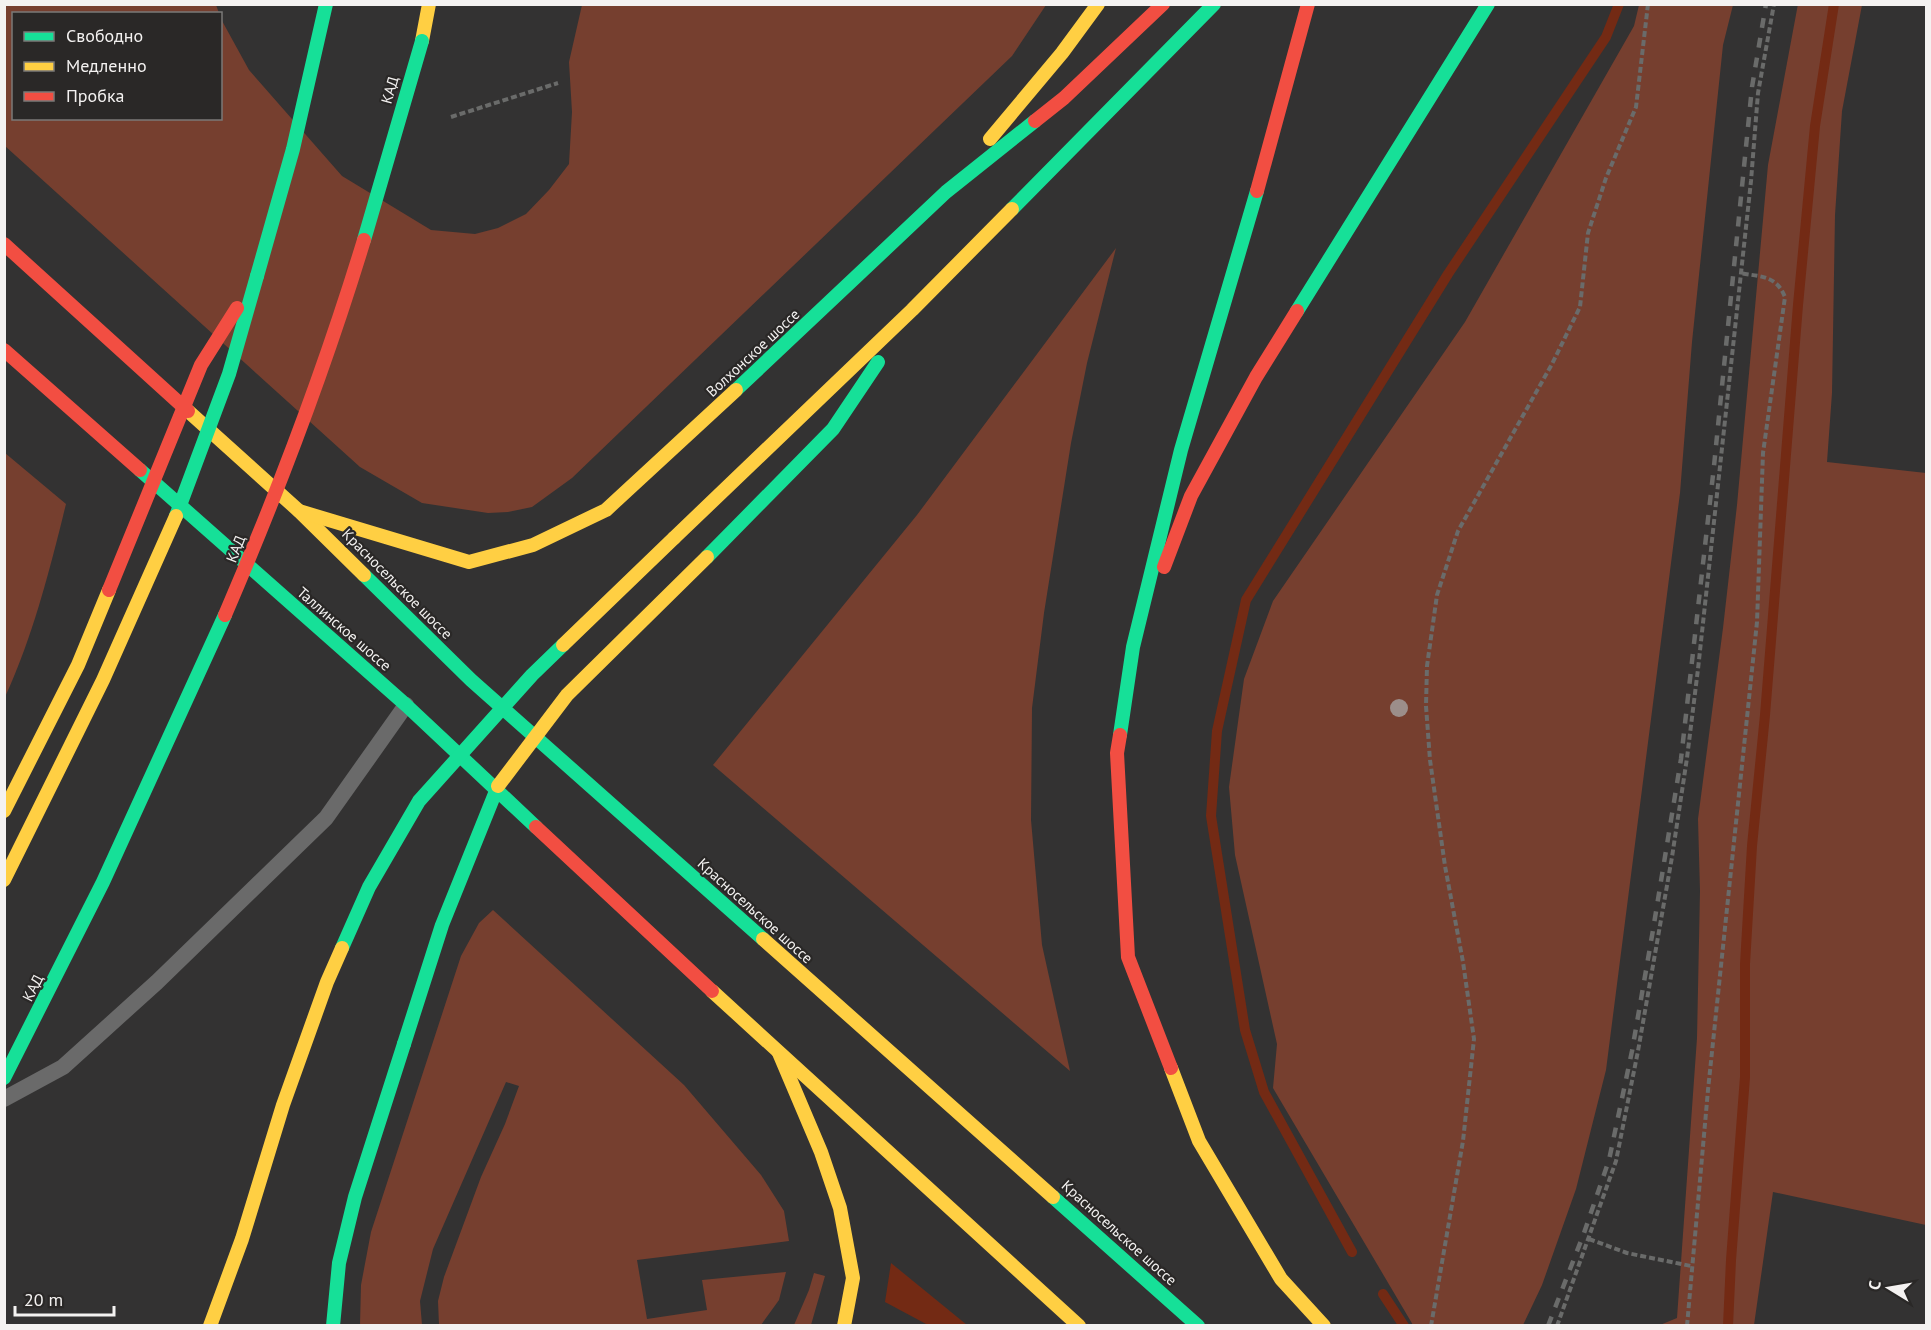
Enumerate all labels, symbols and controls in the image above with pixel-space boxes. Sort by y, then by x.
legend [12,12,222,120]
text: Свободно [66,24,143,47]
text: Медленно [66,54,147,77]
street label: КАД [377,74,402,106]
text: Пробка [66,84,124,107]
street label: Волхонское шоссе [702,305,803,401]
street label: Красносельское шоссе [338,524,457,643]
street label: КАД [222,532,250,565]
street label: Таллинское шоссе [293,583,395,675]
street label: Красносельское шоссе [694,854,817,967]
street label: КАД [18,971,47,1005]
street label: Красносельское шоссе [1058,1176,1181,1289]
north arrow [1859,1258,1919,1318]
scale bar [15,1279,114,1317]
text: С [1864,1279,1885,1291]
text: 20 m [24,1288,63,1311]

